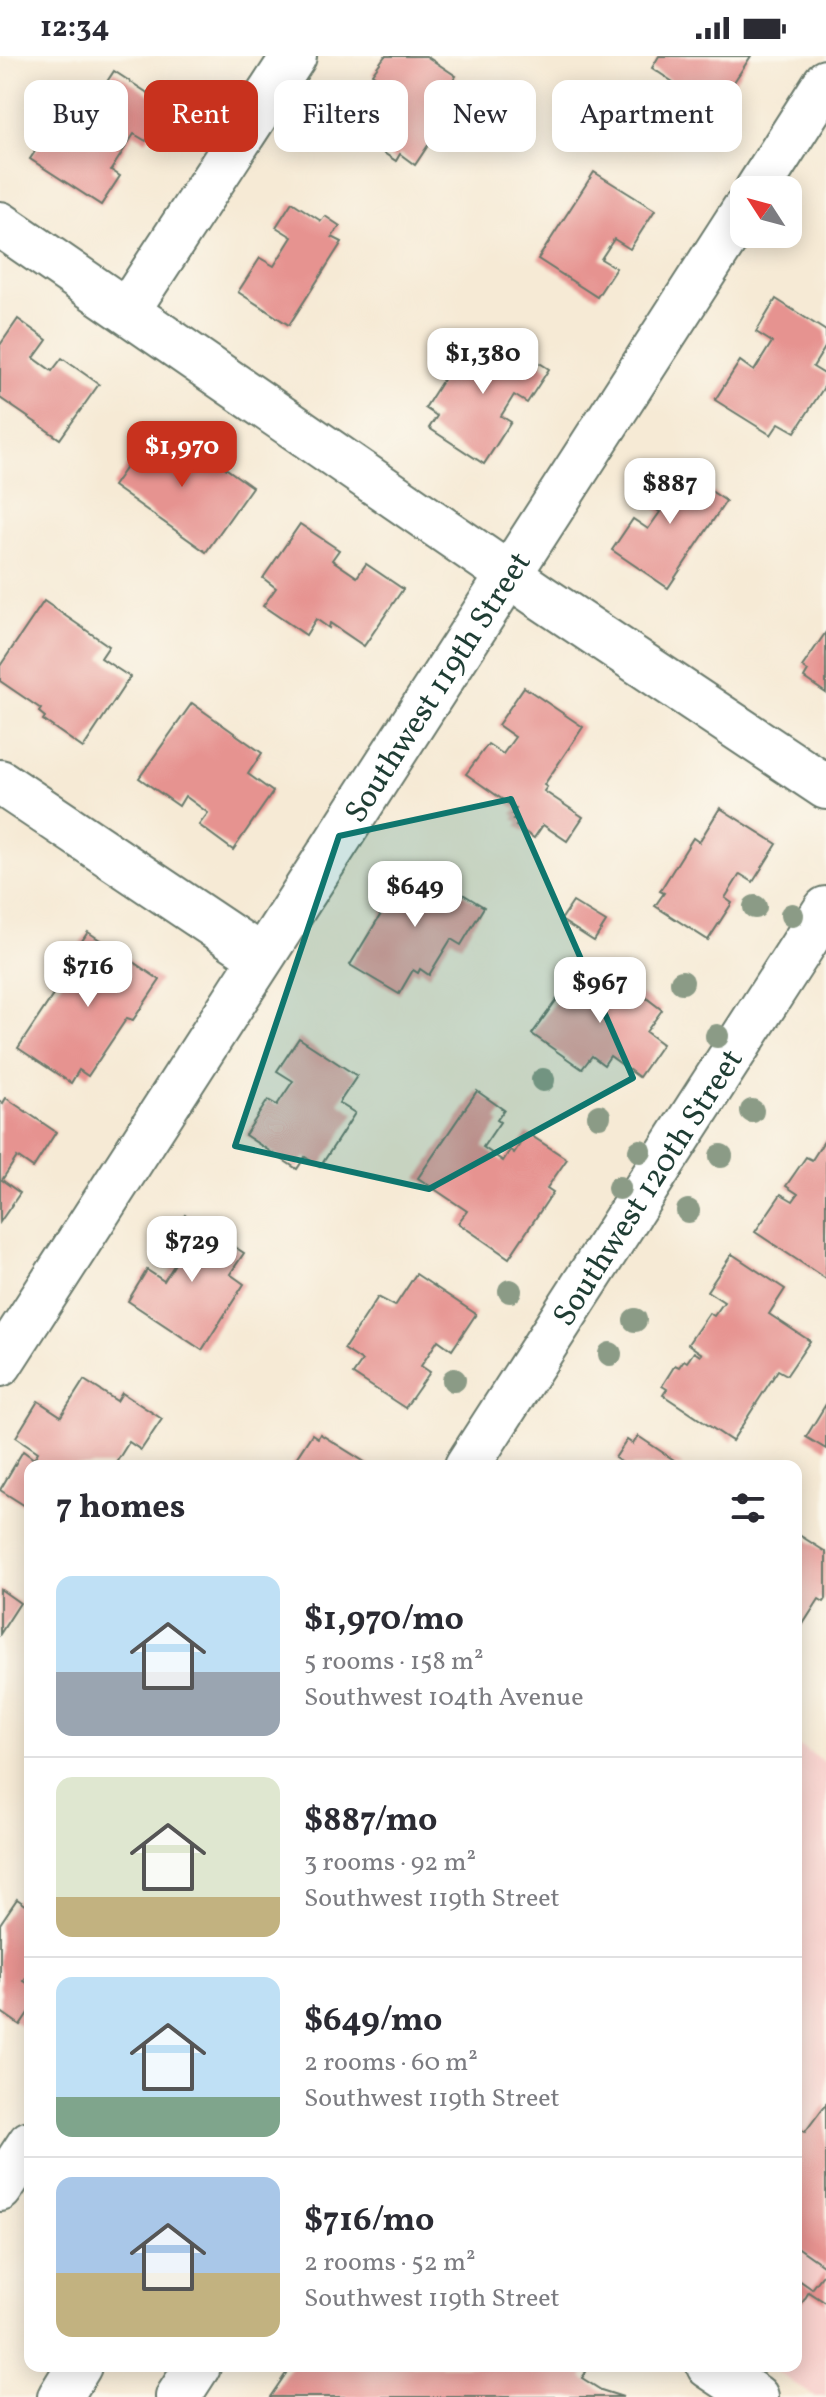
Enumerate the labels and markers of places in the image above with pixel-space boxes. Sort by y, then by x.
pin: $1,380 [418,328,548,396]
pin: $1,970 [117,421,247,489]
pin: $887 [623,458,717,526]
pin: $649 [368,861,462,929]
pin: $716 [41,941,135,1009]
pin: $967 [553,957,647,1025]
pin: $729 [145,1216,239,1284]

